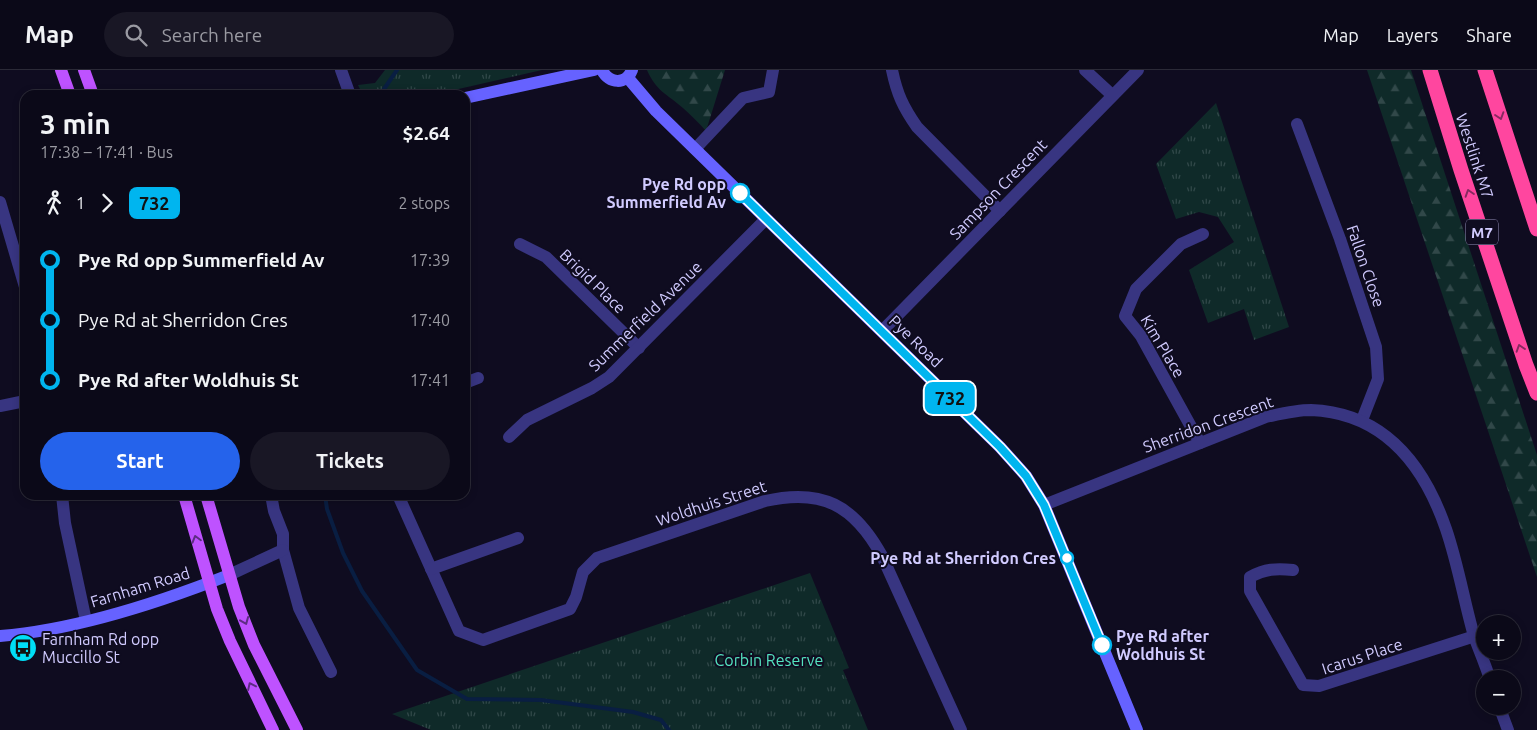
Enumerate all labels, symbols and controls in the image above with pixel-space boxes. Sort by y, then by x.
search box [104,12,454,57]
text: Map [25,21,74,48]
icon: search [122,21,150,49]
text: Search here [162,24,262,46]
text: Map [1323,25,1359,45]
text: Layers [1387,25,1438,45]
text: Share [1466,25,1512,45]
text: 3 min [40,108,111,139]
street label: Westlink M7 [1453,111,1497,201]
one-way arrow [1494,112,1504,120]
text: $2.64 [402,122,450,144]
street label: Sampson Crescent [946,135,1051,243]
text: 17:38 – 17:41 · Bus [40,143,173,161]
place label: Pye Rd opp Summerfield Av [606,175,726,211]
marker: Pye Rd opp Summerfield Av [730,183,750,203]
icon: walk [40,189,68,217]
icon: forward [93,189,121,217]
one-way arrow [1465,190,1475,198]
text: 732 [139,193,170,213]
text: 1 [76,194,85,212]
text: 2 stops [398,194,450,212]
road number: M7 [1466,220,1498,244]
street label: Fallon Close [1344,223,1388,309]
street label: Brigid Place [556,245,630,317]
text: Pye Rd opp Summerfield Av [78,249,324,271]
text: 17:39 [410,251,450,269]
street label: Summerfield Avenue [585,257,705,375]
text: Pye Rd at Sherridon Cres [78,309,288,331]
text: 17:40 [410,311,450,329]
street label: Pye Road [886,311,946,371]
street label: Kim Place [1137,312,1189,380]
one-way arrow [1516,344,1526,352]
text: Pye Rd after Woldhuis St [78,369,299,391]
text: 17:41 [410,371,450,389]
line badge: 732 [921,382,979,414]
text: 732 [935,388,965,408]
street label: Sherridon Crescent [1140,392,1276,456]
button: Start [40,432,240,490]
button: Tickets [250,432,450,490]
street label: Woldhuis Street [654,476,769,529]
one-way arrow [191,536,201,544]
place label: Pye Rd at Sherridon Cres [870,549,1056,567]
marker: Pye Rd at Sherridon Cres [1060,551,1074,565]
street label: Farnham Road [88,563,192,611]
map controls [1476,615,1521,715]
button: + [1476,615,1521,660]
one-way arrow [239,616,249,625]
place label: Pye Rd after Woldhuis St [1116,627,1209,663]
place label: Farnham Rd opp Muccillo St [42,630,159,666]
bus stop icon: Farnham Rd opp Muccillo St [8,633,38,663]
street label: Icarus Place [1319,634,1405,678]
marker: Pye Rd after Woldhuis St [1092,635,1112,655]
park label: Corbin Reserve [715,651,823,669]
button: − [1476,670,1521,715]
one-way arrow [247,682,258,691]

